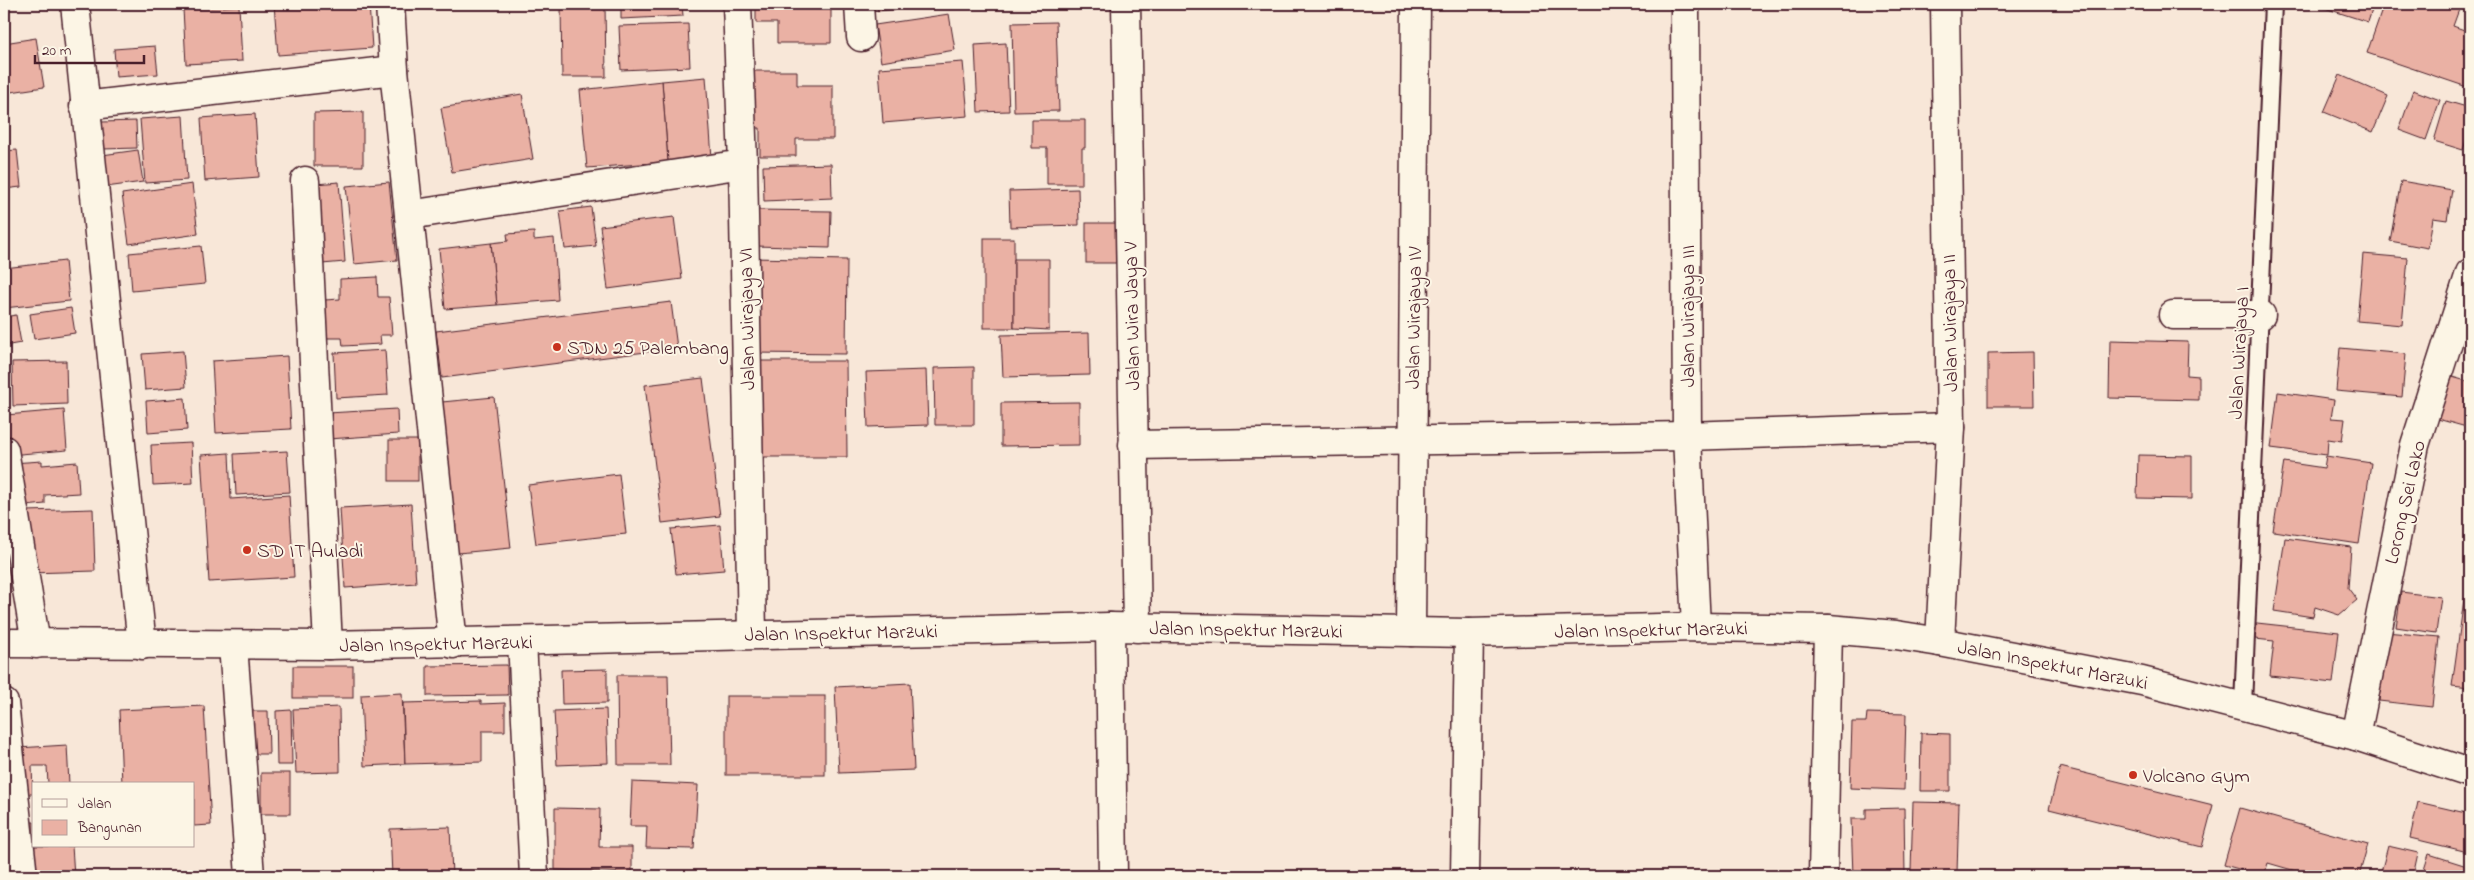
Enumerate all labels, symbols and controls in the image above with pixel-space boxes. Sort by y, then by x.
scale bar [35,32,144,64]
text: 20 m [42,40,72,62]
street label: Jalan Wira Jaya V [1118,241,1149,390]
street label: Jalan Wirajaya III [1675,245,1704,387]
street label: Jalan Wirajaya IV [1400,246,1431,390]
street label: Jalan Wirajaya VI [733,247,764,390]
street label: Jalan Wirajaya II [1936,254,1967,392]
street label: Jalan Wirajaya I [2223,286,2258,420]
place label: SDN 25 Palembang [567,335,729,365]
marker: SDN 25 Palembang [551,341,563,353]
street label: Lorong Sei Lako [2378,438,2436,567]
place label: SD IT Auladi [257,538,363,567]
marker: SD IT Auladi [241,544,253,556]
street label: Jalan Inspektur Marzuki [1149,615,1343,648]
street label: Jalan Inspektur Marzuki [1554,615,1748,648]
street label: Jalan Inspektur Marzuki [744,618,938,651]
street label: Jalan Inspektur Marzuki [339,629,533,662]
street label: Jalan Inspektur Marzuki [1955,634,2150,699]
place label: Volcano Gym [2142,763,2250,792]
marker: Volcano Gym [2127,769,2139,781]
legend [32,782,195,848]
text: Jalan [78,793,111,815]
text: Bangunan [77,817,142,840]

